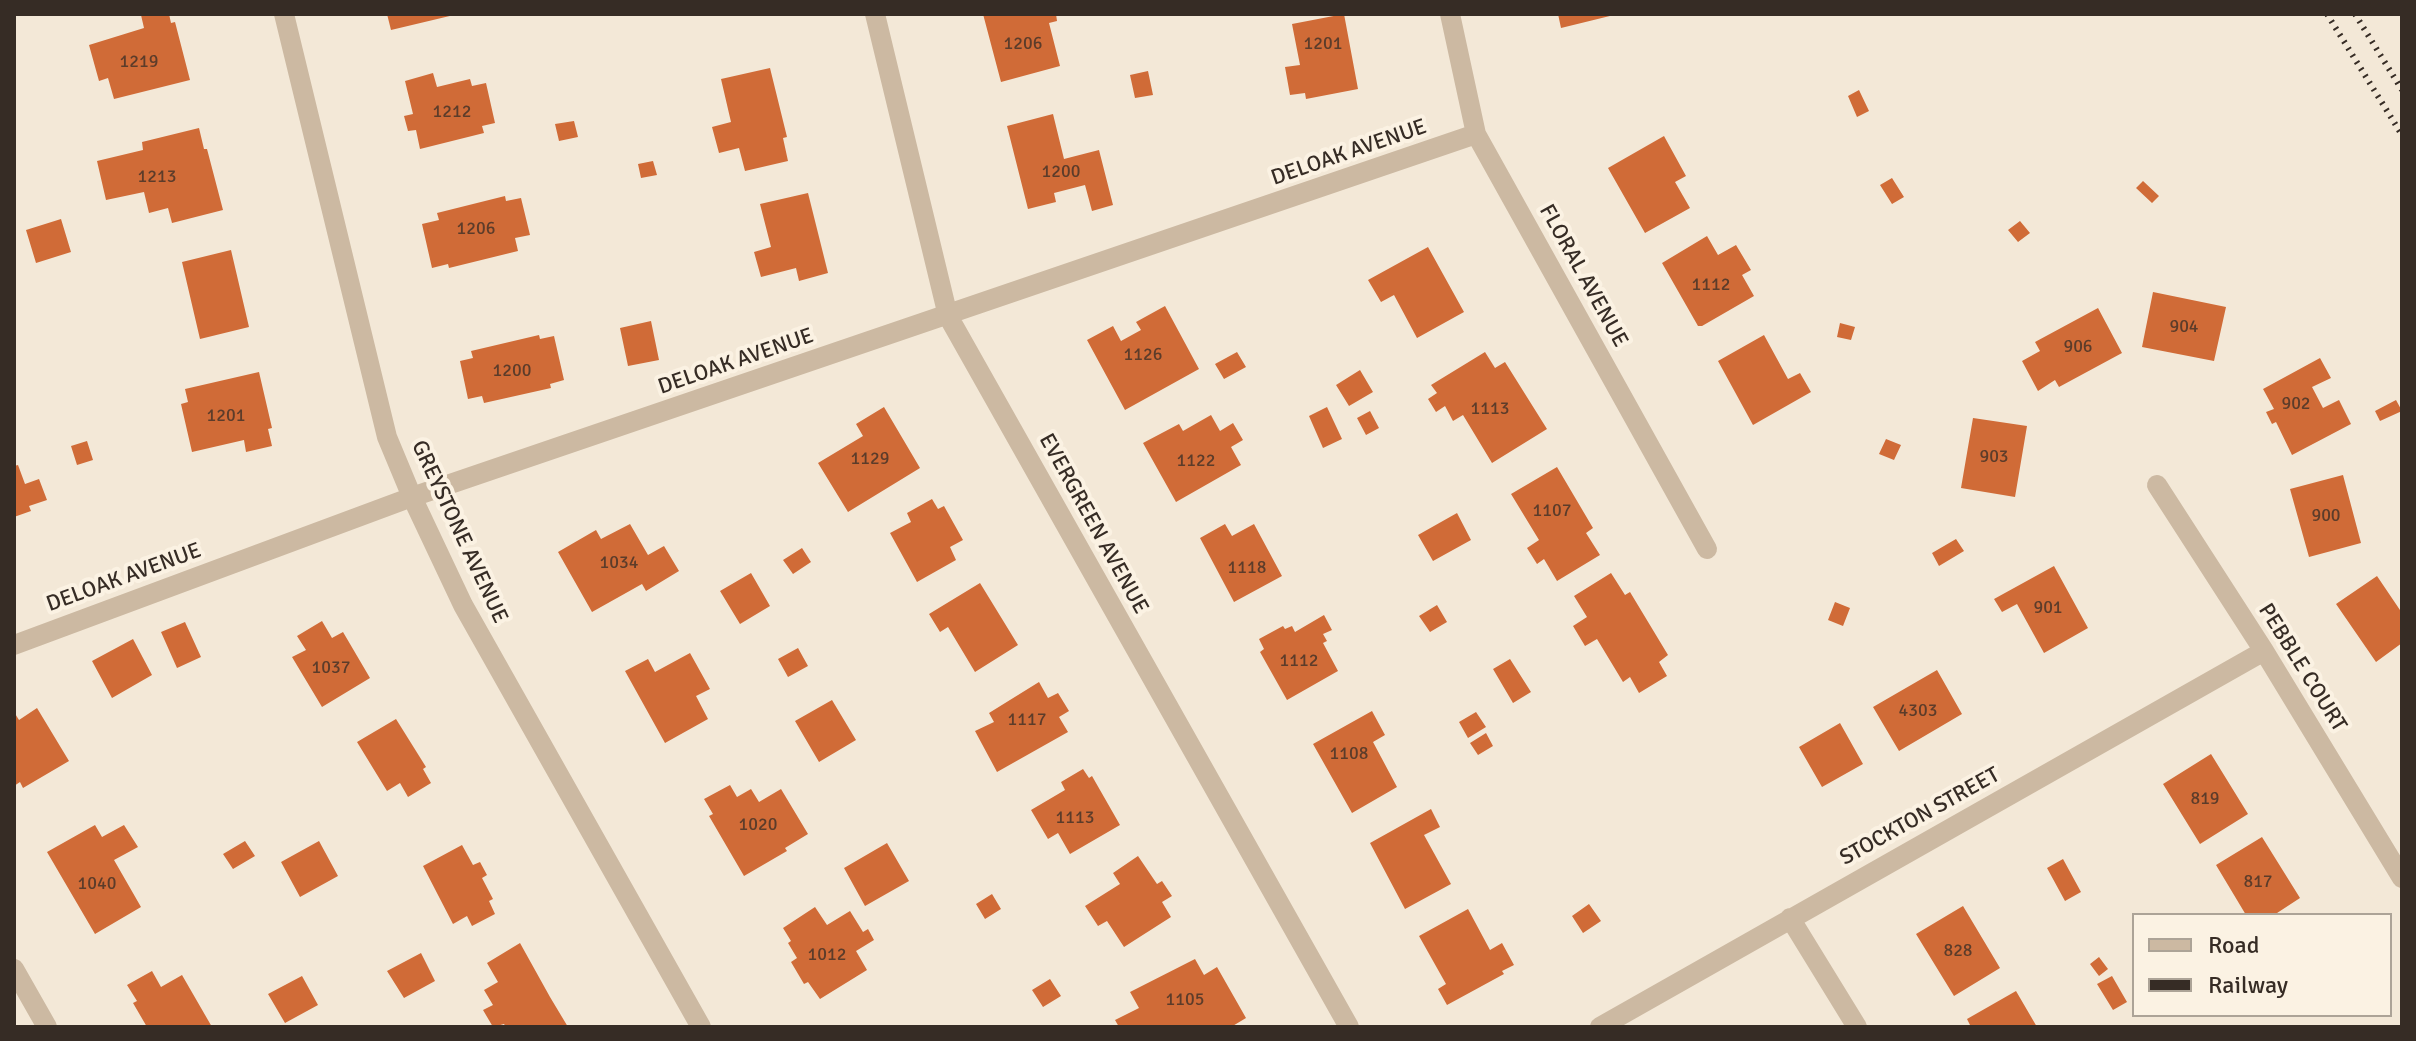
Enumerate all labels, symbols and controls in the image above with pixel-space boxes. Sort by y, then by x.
house number: 1206 [1004,33,1042,55]
house number: 1201 [1304,33,1342,55]
house number: 1219 [120,51,158,73]
house number: 1212 [433,101,471,123]
street label: DELOAK AVENUE [1268,114,1430,192]
house number: 1200 [1042,161,1080,183]
house number: 1213 [138,166,176,188]
street label: FLORAL AVENUE [1533,200,1633,352]
house number: 1206 [457,218,495,240]
house number: 1112 [1692,274,1730,296]
house number: 904 [2169,316,2199,338]
street label: DELOAK AVENUE [655,323,817,401]
house number: 906 [2063,336,2093,358]
house number: 1126 [1124,344,1162,366]
house number: 1200 [493,360,531,382]
house number: 902 [2281,393,2311,415]
house number: 1113 [1471,398,1509,420]
house number: 1201 [207,405,245,427]
street label: EVERGREEN AVENUE [1032,429,1154,619]
street label: GREYSTONE AVENUE [405,436,513,628]
house number: 903 [1979,446,2009,468]
house number: 1129 [851,448,889,470]
house number: 1122 [1177,450,1215,472]
house number: 1107 [1533,500,1571,522]
house number: 900 [2311,505,2341,527]
street label: DELOAK AVENUE [43,538,205,618]
house number: 1034 [600,552,638,574]
house number: 1118 [1228,557,1266,579]
house number: 901 [2033,597,2063,619]
street label: PEBBLE COURT [2252,599,2352,737]
house number: 1112 [1280,650,1318,672]
house number: 1037 [312,657,350,679]
house number: 4303 [1899,700,1937,722]
house number: 1117 [1008,709,1046,731]
house number: 1108 [1330,743,1368,765]
street label: STOCKTON STREET [1836,762,2004,872]
house number: 819 [2190,788,2220,810]
house number: 1113 [1056,807,1094,829]
house number: 1020 [739,814,777,836]
house number: 817 [2243,871,2273,893]
house number: 1040 [78,873,116,895]
legend [2132,913,2392,1017]
text: Road [2208,930,2259,960]
house number: 828 [1943,940,1973,962]
house number: 1012 [808,944,846,966]
text: Railway [2208,970,2288,1000]
house number: 1105 [1166,989,1204,1011]

